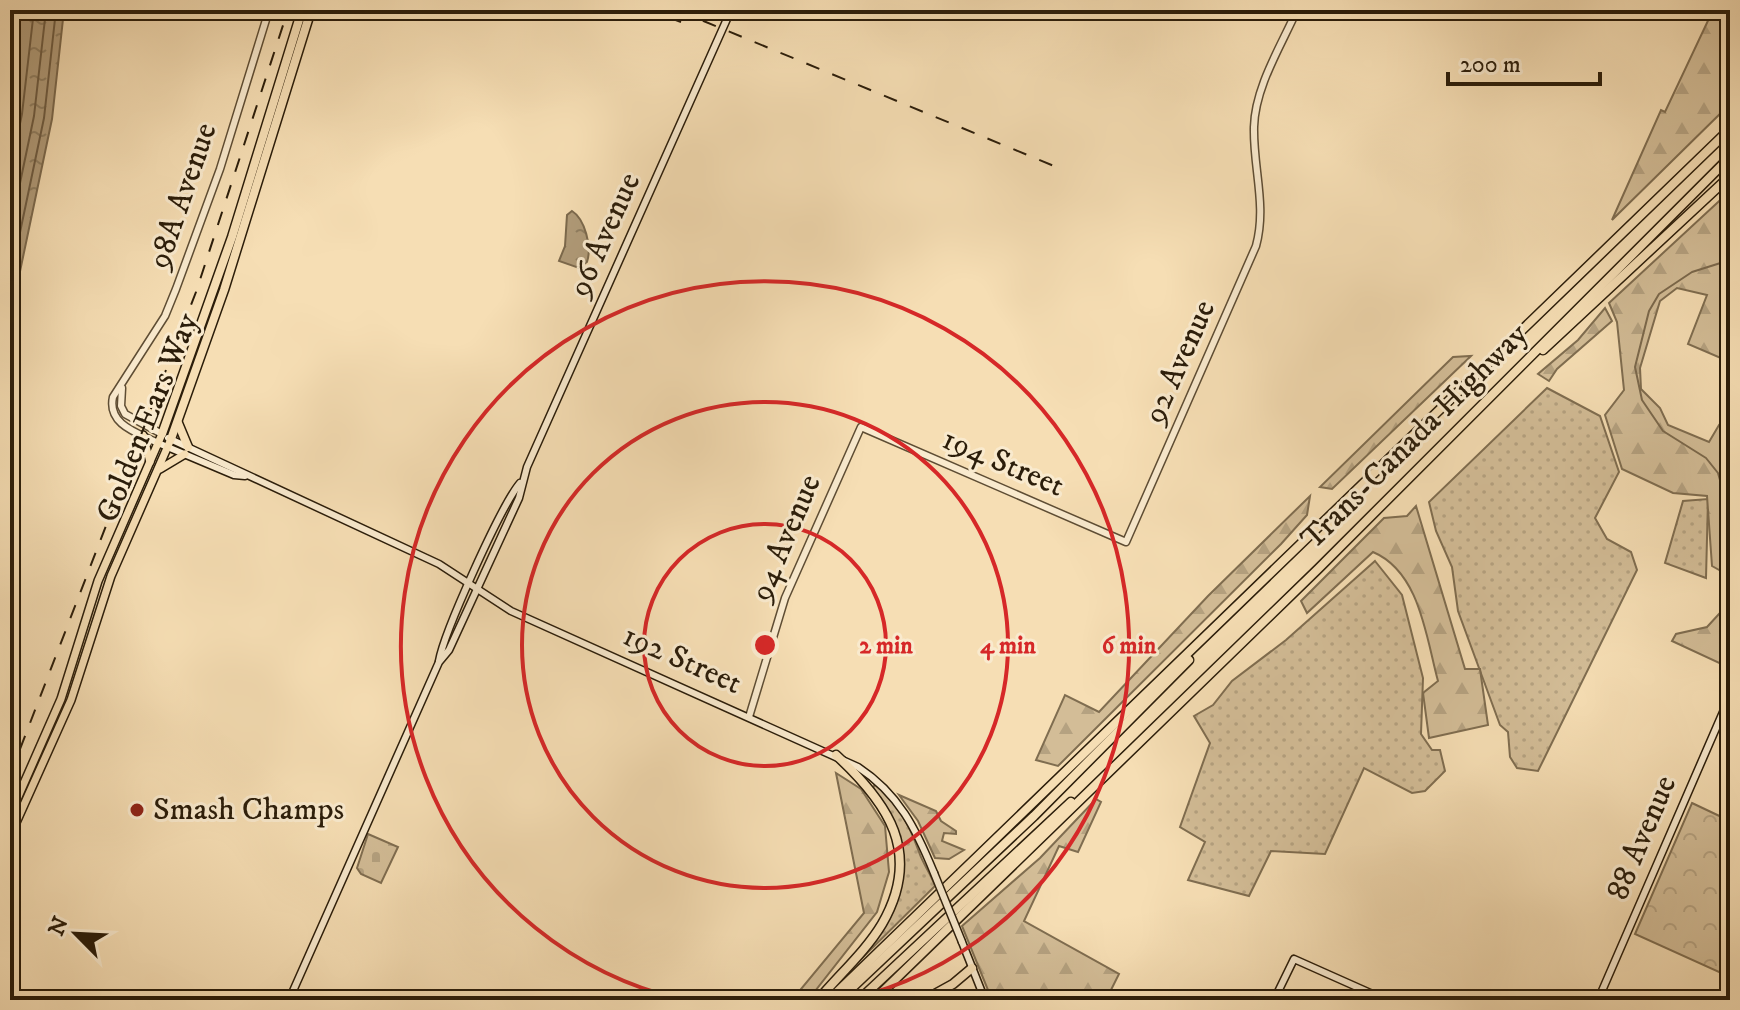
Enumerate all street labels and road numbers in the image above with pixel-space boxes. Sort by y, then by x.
street label: 98A Avenue [139,118,227,276]
street label: 96 Avenue [559,167,650,305]
street label: 92 Avenue [1134,294,1225,432]
street label: Golden Ears Way [88,307,208,528]
street label: Trans-Canada Highway [1293,315,1537,559]
street label: 194 Street [936,419,1070,507]
street label: 94 Avenue [741,469,830,609]
street label: 192 Street [616,616,748,704]
street label: 88 Avenue [1598,770,1686,906]

